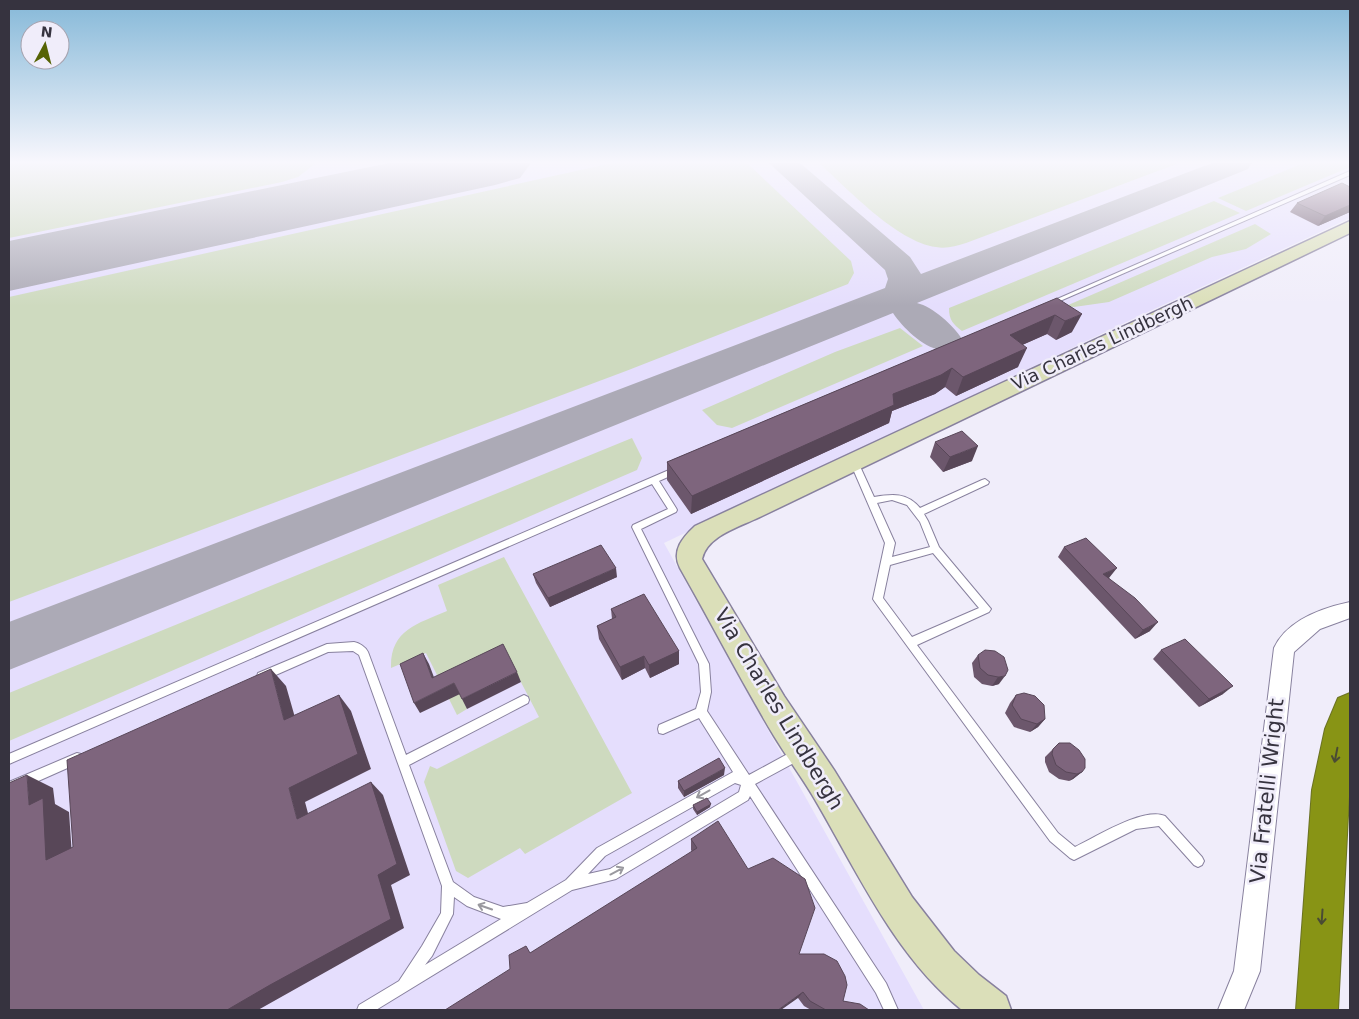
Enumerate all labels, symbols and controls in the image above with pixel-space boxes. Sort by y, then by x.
north arrow [20,20,70,70]
text: N [40,23,53,41]
street label: Via Charles Lindbergh [1008,292,1196,394]
street label: Via Charles Lindbergh [709,604,849,814]
street label: Via Fratelli Wright [1245,697,1289,885]
one-way arrow [1331,747,1340,763]
one-way arrow [697,790,711,800]
one-way arrow [610,866,624,876]
one-way arrow [478,902,493,911]
one-way arrow [1317,908,1326,924]

